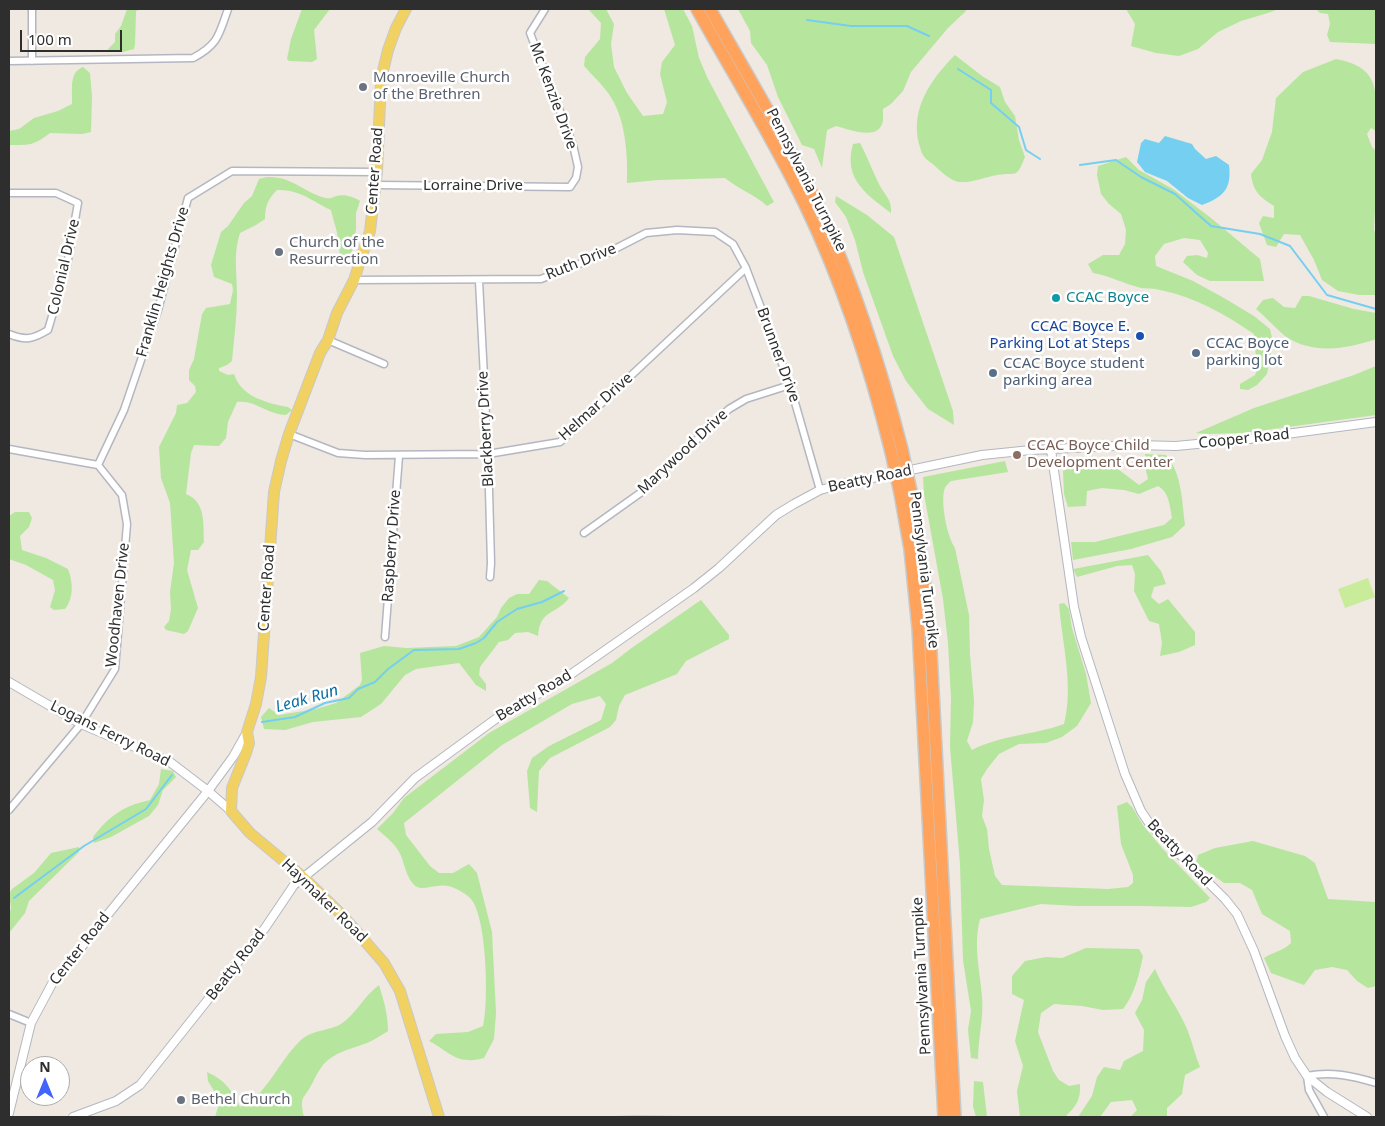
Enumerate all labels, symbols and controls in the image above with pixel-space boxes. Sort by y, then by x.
scale bar [22,20,125,52]
text: 100 m [28,29,72,49]
street label: Mc Kenzie Drive [525,40,581,152]
place label: Monroeville Church of the Brethren [373,69,510,104]
marker: Monroeville Church of the Brethren [357,81,369,93]
street label: Pennsylvania Turnpike [762,105,850,255]
street label: Center Road [363,127,387,215]
street label: Lorraine Drive [423,177,523,195]
street label: Franklin Heights Drive [133,205,193,359]
street label: Colonial Drive [44,217,84,317]
place label: Church of the Resurrection [289,234,385,269]
street label: Ruth Drive [543,240,619,284]
marker: Church of the Resurrection [273,246,285,258]
place label: CCAC Boyce [1066,289,1149,307]
marker: CCAC Boyce [1050,292,1062,304]
street label: Brunner Drive [753,305,803,405]
place label: CCAC Boyce E. Parking Lot at Steps [990,318,1130,353]
marker: CCAC Boyce E. Parking Lot at Steps [1134,330,1146,342]
place label: CCAC Boyce parking lot [1206,335,1289,370]
marker: CCAC Boyce parking lot [1190,347,1202,359]
place label: CCAC Boyce student parking area [1003,355,1144,390]
marker: CCAC Boyce student parking area [987,367,999,379]
street label: Helmar Drive [555,369,637,445]
street label: Blackberry Drive [474,371,498,487]
street label: Marywood Drive [634,406,732,498]
street label: Cooper Road [1198,425,1290,453]
place label: CCAC Boyce Child Development Center [1027,437,1173,472]
marker: CCAC Boyce Child Development Center [1011,449,1023,461]
street label: Beatty Road [827,461,913,497]
street label: Raspberry Drive [379,489,405,603]
street label: Pennsylvania Turnpike [905,490,943,650]
street label: Woodhaven Drive [103,542,133,668]
street label: Center Road [255,544,279,632]
street label: Beatty Road [493,666,575,726]
water label: Leak Run [273,681,341,717]
street label: Logans Ferry Road [47,697,173,771]
street label: Beatty Road [1143,816,1215,890]
street label: Haymaker Road [277,856,371,946]
street label: Pennsylvania Turnpike [909,897,935,1055]
street label: Center Road [46,909,114,989]
street label: Beatty Road [203,926,269,1004]
north arrow [20,1056,70,1106]
text: N [39,1057,51,1076]
place label: Bethel Church [191,1091,291,1109]
marker: Bethel Church [175,1094,187,1106]

